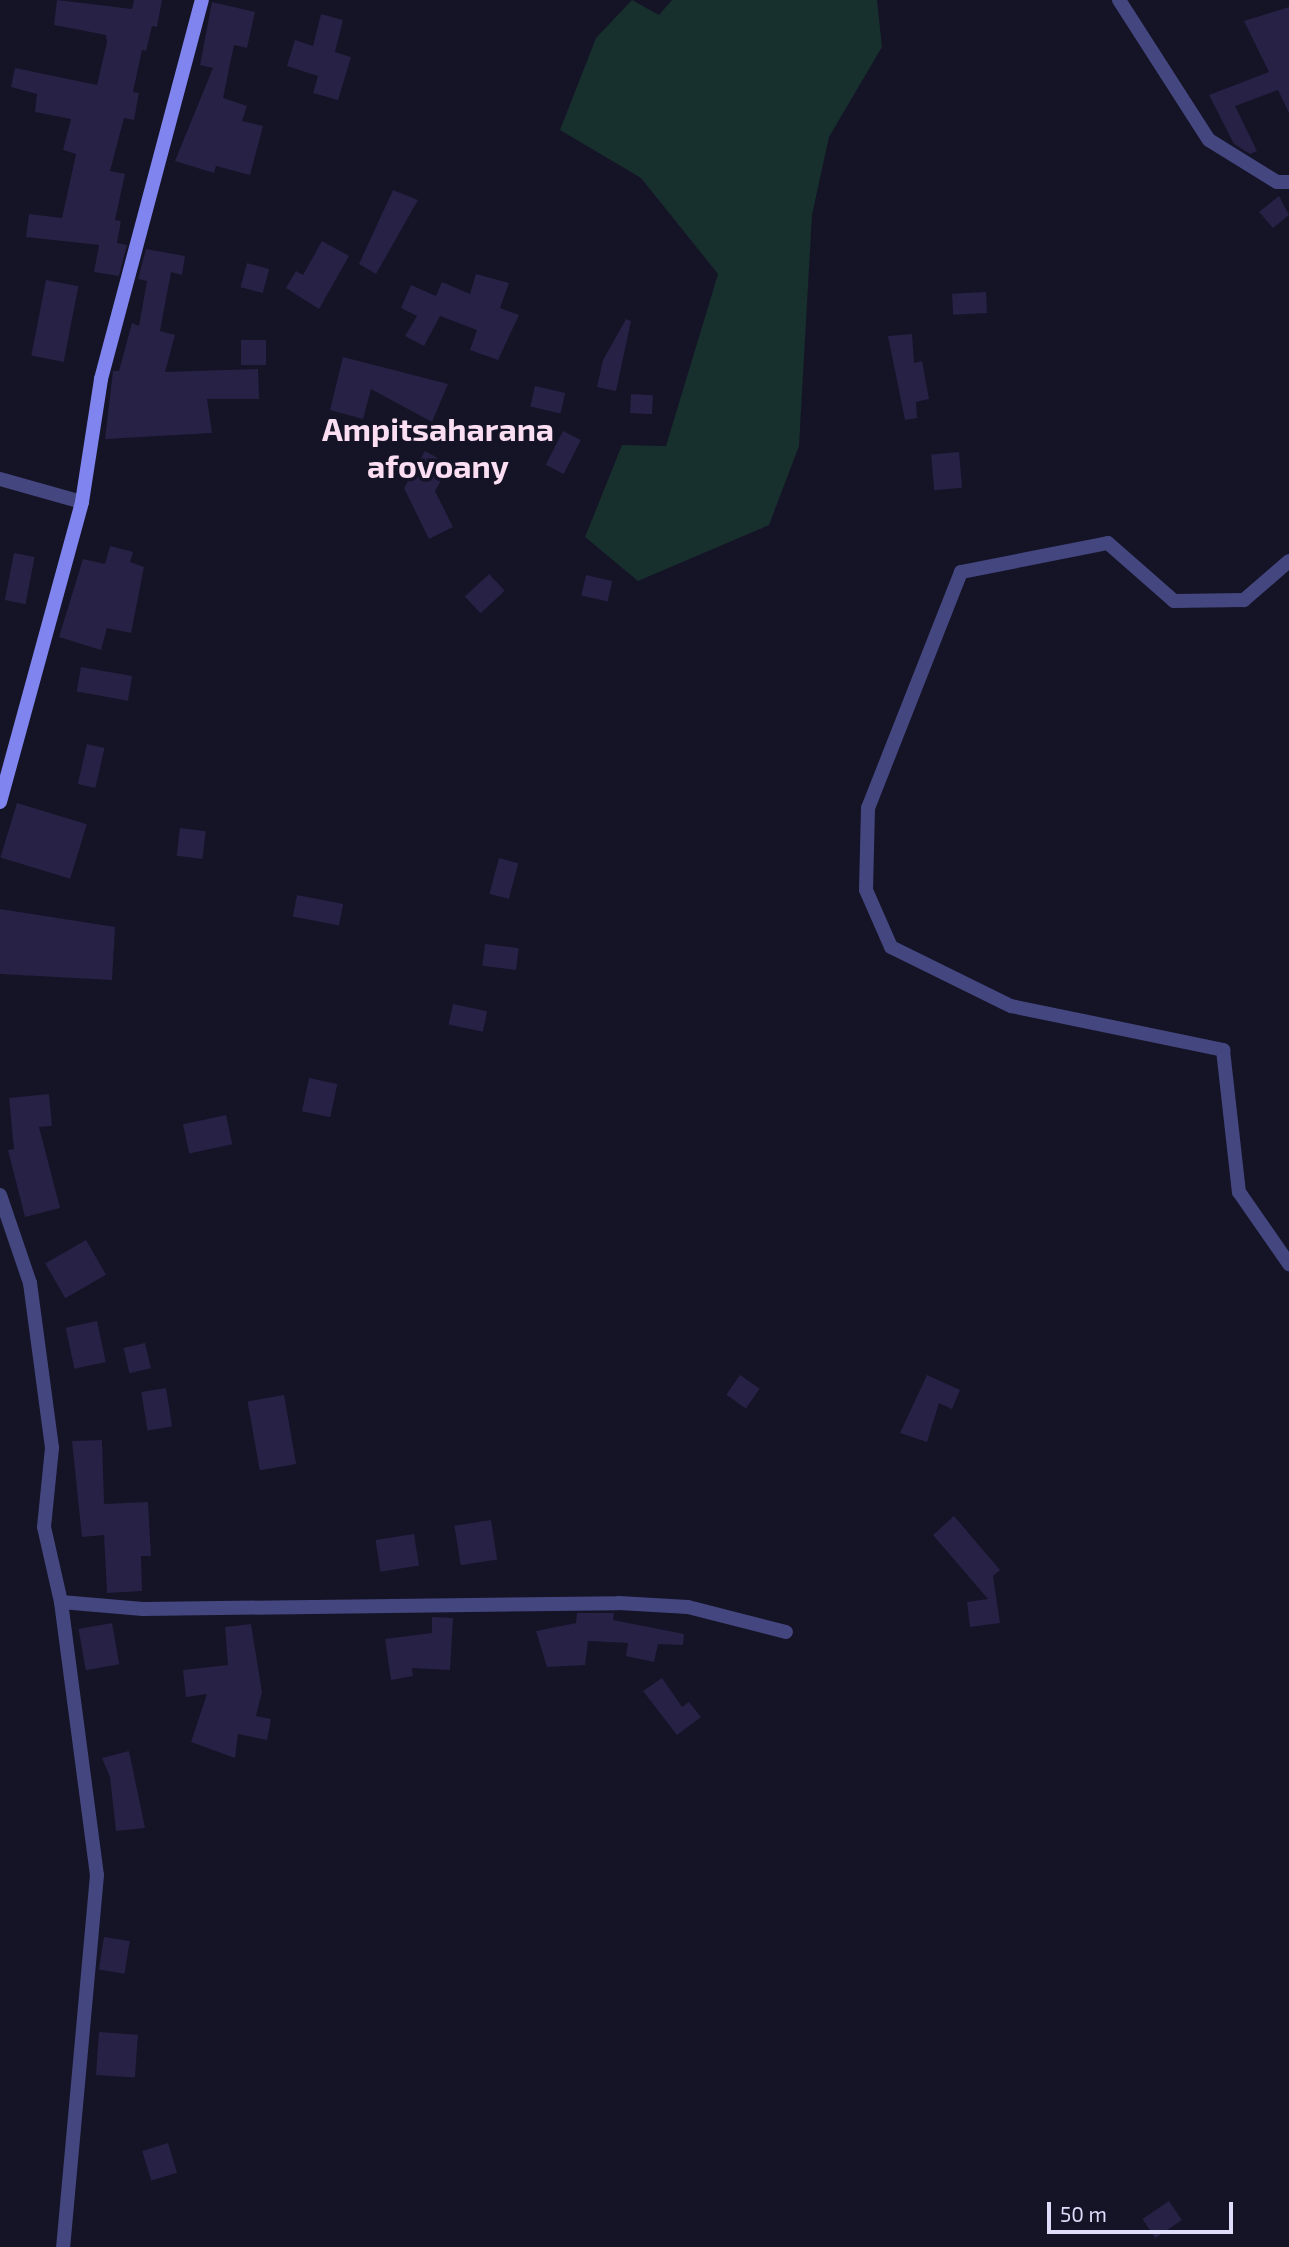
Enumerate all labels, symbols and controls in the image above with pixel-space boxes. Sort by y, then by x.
district label: Ampitsaharana afovoany [322,410,554,485]
scale bar [1051,2188,1236,2232]
text: 50 m [1060,2201,1107,2226]

